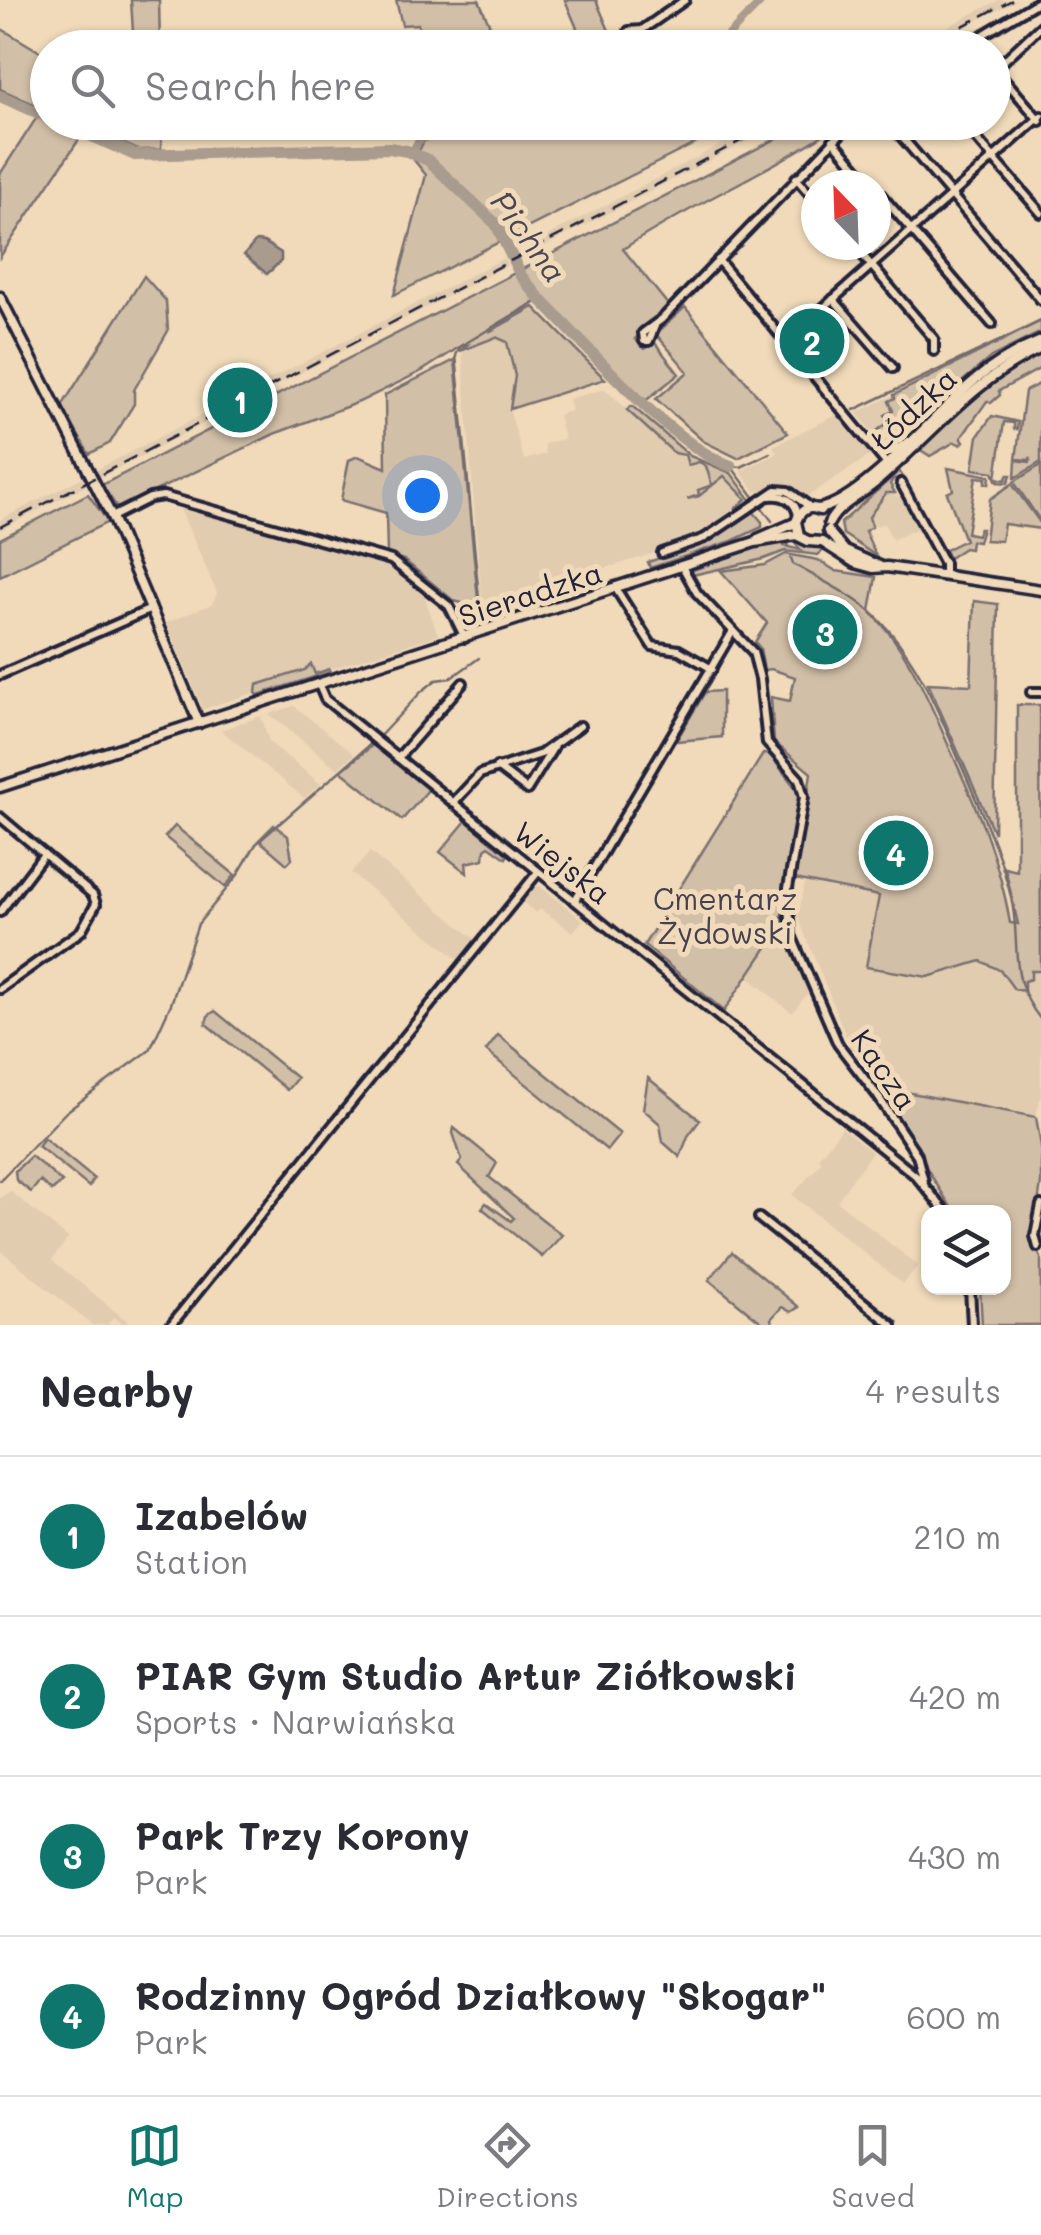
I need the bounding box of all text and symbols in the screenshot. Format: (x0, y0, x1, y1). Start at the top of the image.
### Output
search box (30, 30, 1011, 140)
icon: search (65, 58, 120, 113)
text: Search here (145, 60, 376, 110)
north arrow (801, 170, 891, 260)
water label: Pichna (482, 182, 578, 290)
pin: 2 (780, 304, 844, 378)
street label: Łódzka (861, 358, 965, 458)
pin: 1 (208, 362, 272, 438)
your location (397, 470, 448, 521)
street label: Sieradzka (453, 551, 607, 635)
pin: 3 (792, 594, 858, 670)
street label: Wiejska (506, 811, 620, 913)
pin: 4 (864, 816, 928, 890)
park label: Cmentarz Żydowski (653, 878, 797, 952)
street label: Kacza (843, 1021, 927, 1117)
map controls (921, 1205, 1011, 1295)
button: layers (921, 1205, 1011, 1295)
text: Nearby (40, 1363, 194, 1418)
text: 4 results (865, 1369, 1001, 1411)
text: Izabelów (135, 1490, 309, 1540)
text: 1 (65, 1515, 80, 1557)
text: 210 m (913, 1515, 1001, 1557)
text: Station (135, 1540, 248, 1582)
text: PIAR Gym Studio Artur Ziółkowski (135, 1650, 797, 1700)
text: 2 (64, 1675, 81, 1717)
text: 420 m (909, 1675, 1001, 1717)
text: Sports · Narwiańska (135, 1700, 456, 1742)
text: Park Trzy Korony (135, 1810, 470, 1860)
text: 3 (63, 1835, 82, 1877)
text: 430 m (908, 1835, 1001, 1877)
text: Park (135, 1860, 208, 1902)
text: Rodzinny Ogród Działkowy "Skogar" (135, 1970, 827, 2020)
text: 4 (62, 1995, 83, 2037)
text: 600 m (906, 1995, 1001, 2037)
text: Park (135, 2020, 208, 2062)
tab: Map (126, 2118, 183, 2214)
tab: Directions (436, 2118, 579, 2214)
tab: Saved (831, 2118, 915, 2214)

